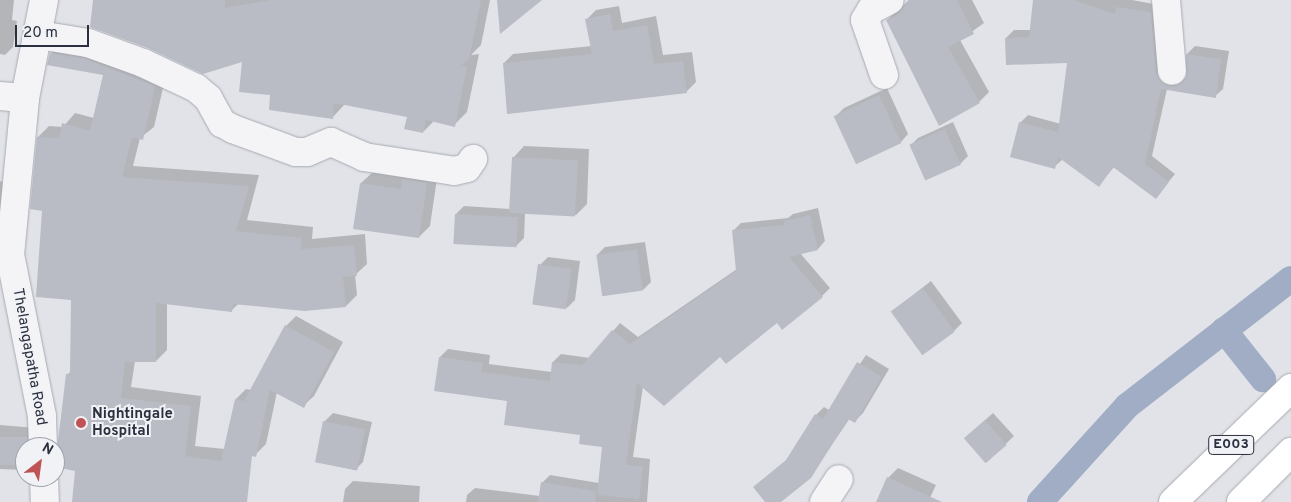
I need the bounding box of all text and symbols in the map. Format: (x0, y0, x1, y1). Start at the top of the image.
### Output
scale bar (18, 15, 91, 47)
text: 20 m (23, 24, 58, 43)
street label: Thelangapatha Road (8, 287, 50, 427)
place label: Nightingale Hospital (92, 405, 173, 440)
marker: Nightingale Hospital (74, 416, 88, 430)
road number: E003 (1207, 434, 1255, 456)
north arrow (15, 437, 65, 487)
text: N (39, 440, 56, 459)

